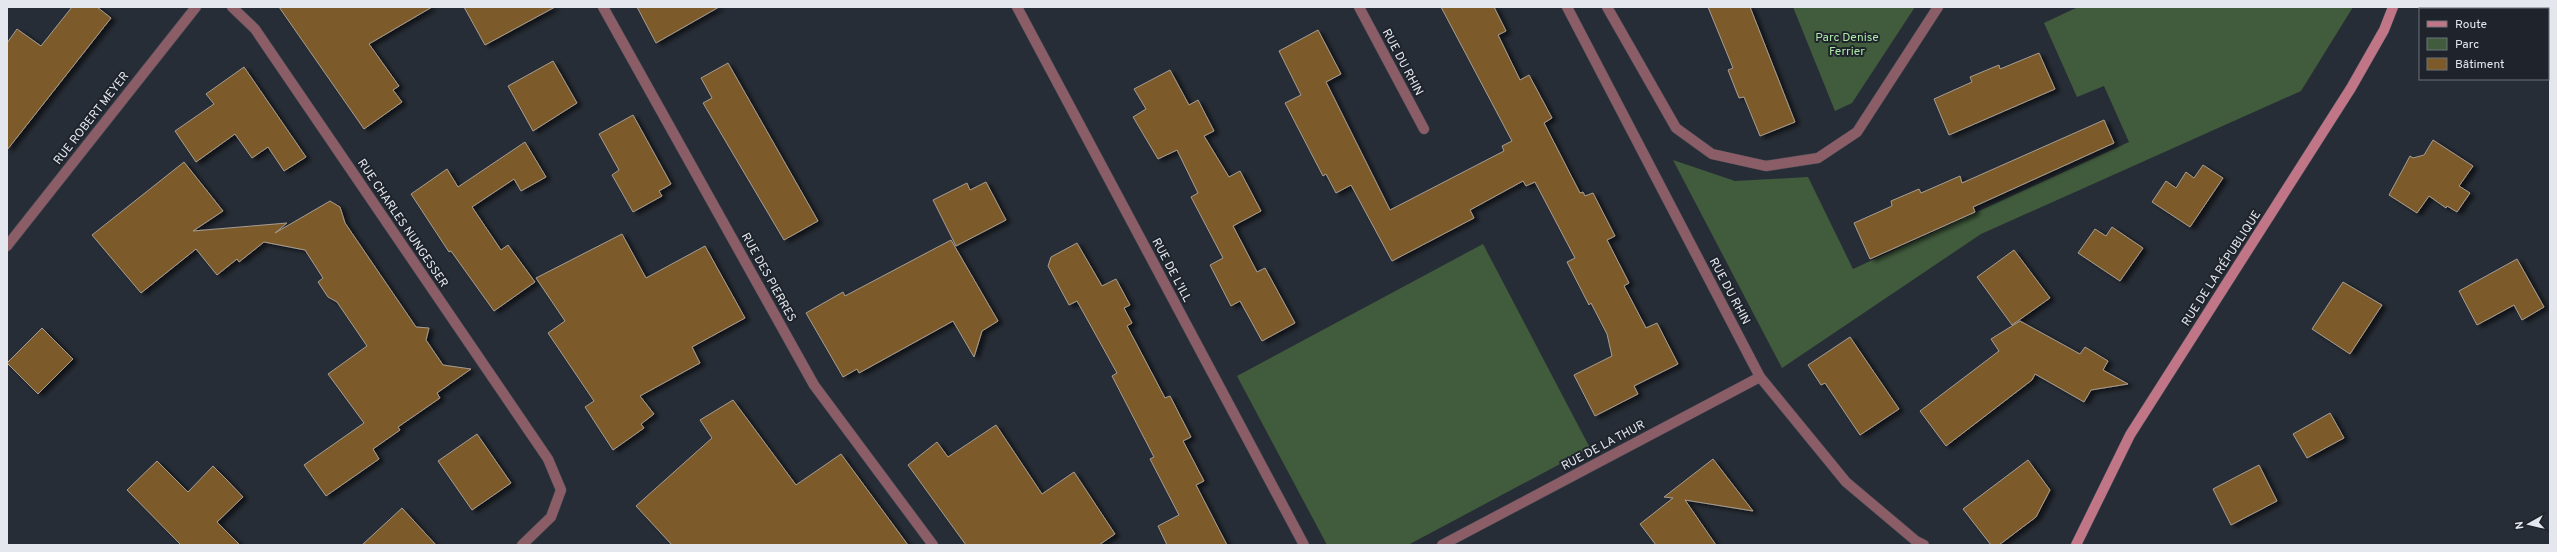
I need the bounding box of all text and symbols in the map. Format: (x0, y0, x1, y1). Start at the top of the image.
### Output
legend (2419, 8, 2549, 80)
text: Route (2455, 17, 2487, 33)
street label: RUE DU RHIN (1378, 26, 1426, 99)
park label: Parc Denise Ferrier (1815, 30, 1879, 60)
text: Parc (2455, 37, 2479, 53)
text: Bâtiment (2455, 57, 2505, 73)
street label: RUE ROBERT MEYER (50, 69, 133, 168)
street label: RUE CHARLES NUNGESSER (353, 156, 451, 291)
street label: RUE DE LA RÉPUBLIQUE (2178, 208, 2265, 329)
street label: RUE DES PIERRES (737, 230, 799, 325)
street label: RUE DE L'ILL (1148, 236, 1195, 306)
street label: RUE DU RHIN (1705, 255, 1753, 328)
street label: RUE DE LA THUR (1559, 417, 1648, 475)
north arrow (2509, 504, 2549, 544)
text: N (2513, 520, 2528, 530)

